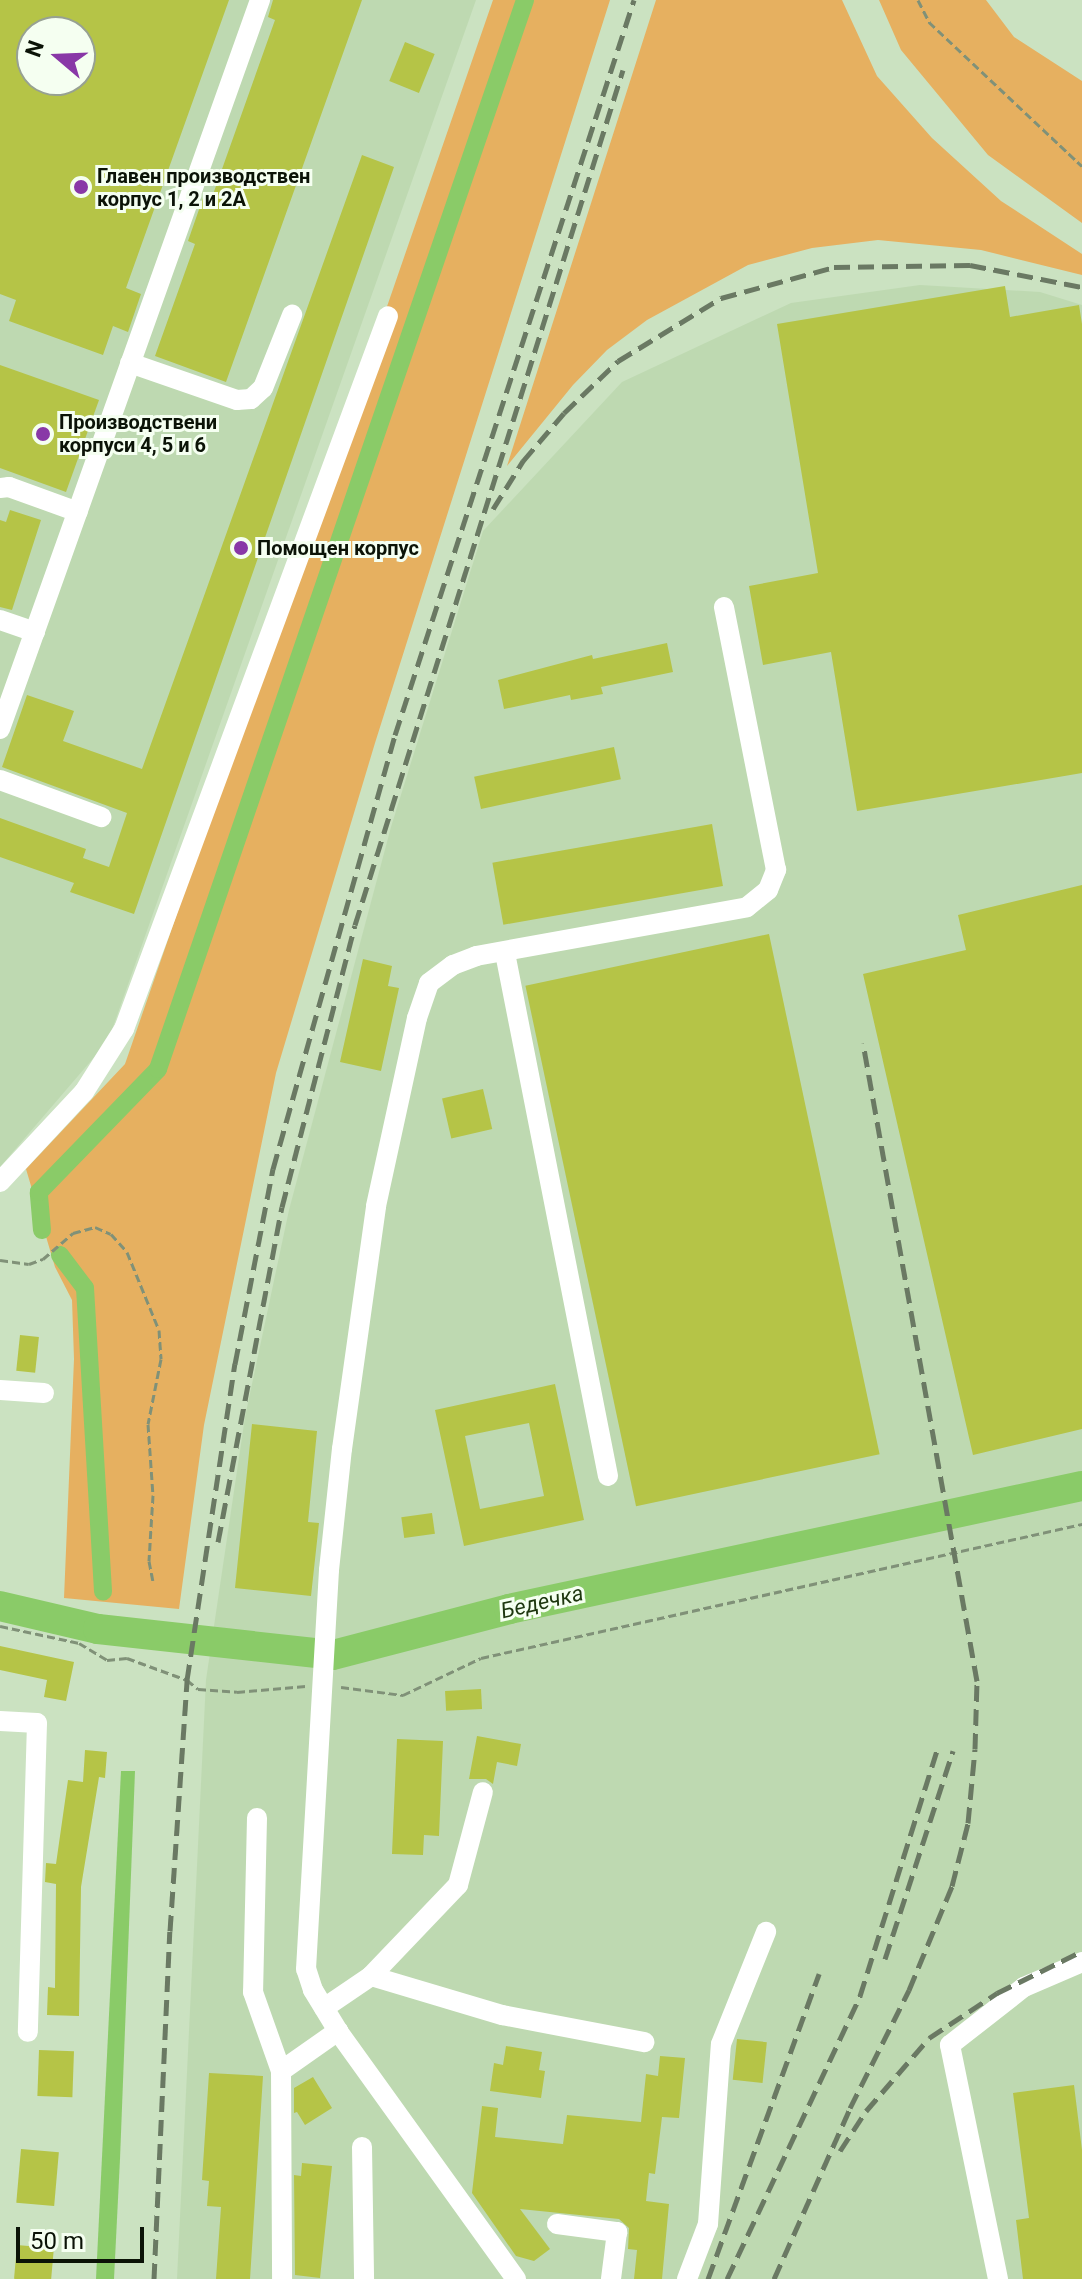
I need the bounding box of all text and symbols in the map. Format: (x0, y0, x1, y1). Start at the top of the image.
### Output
north arrow (16, 16, 96, 96)
text: N (20, 37, 49, 60)
place label: Главен производствен корпус 1, 2 и 2А (97, 164, 310, 211)
marker: Главен производствен корпус 1, 2 и 2А (72, 178, 90, 196)
place label: Производствени корпуси 4, 5 и 6 (59, 410, 217, 457)
marker: Производствени корпуси 4, 5 и 6 (34, 425, 52, 443)
place label: Помощен корпус (257, 536, 419, 560)
marker: Помощен корпус (232, 539, 250, 557)
water label: Бедечка (498, 1580, 586, 1624)
scale bar (20, 2211, 148, 2261)
text: 50 m (30, 2227, 84, 2255)

